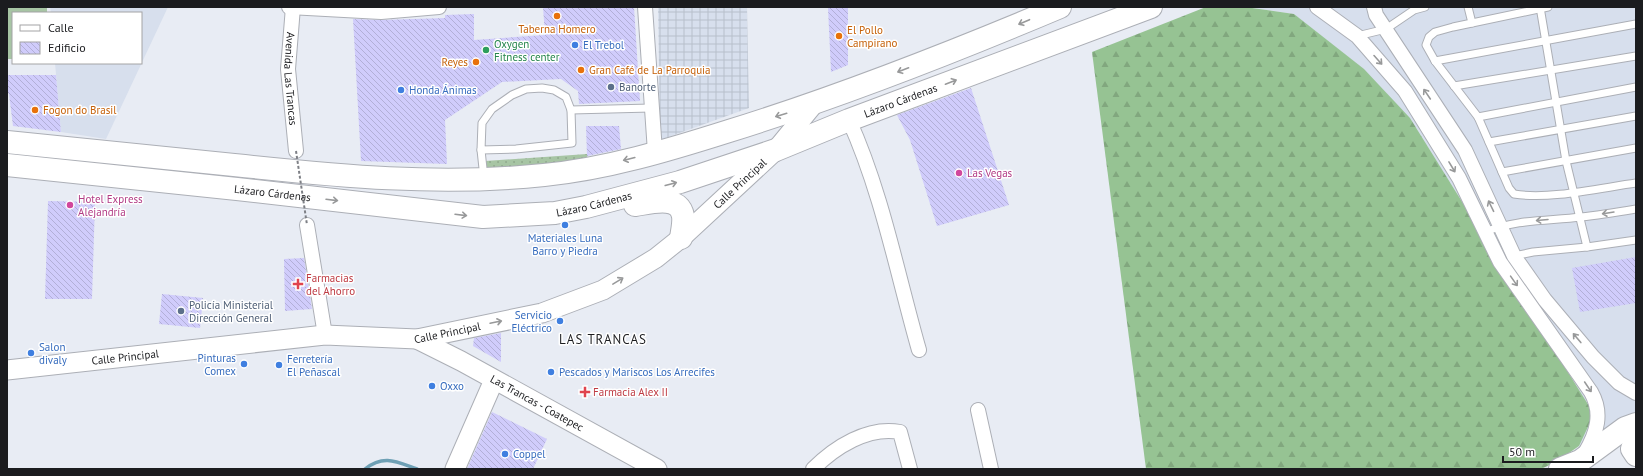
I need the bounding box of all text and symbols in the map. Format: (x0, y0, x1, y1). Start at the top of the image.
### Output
marker: Taberna Homero (552, 11, 562, 21)
legend (12, 12, 142, 64)
one-way arrow (1018, 19, 1030, 27)
text: Calle (48, 20, 74, 35)
place label: Taberna Homero (518, 22, 596, 36)
place label: El Pollo Campirano (847, 23, 898, 50)
marker: El Pollo Campirano (834, 31, 844, 41)
street label: Avenida Las Trancas (281, 32, 300, 126)
place label: Oxygen Fitness center (494, 37, 560, 64)
place label: El Trebol (583, 38, 625, 52)
text: Edificio (48, 40, 86, 55)
marker: El Trebol (570, 40, 580, 50)
marker: Oxygen Fitness center (481, 45, 491, 55)
place label: Reyes (441, 55, 468, 69)
one-way arrow (1373, 55, 1382, 65)
marker: Reyes (471, 57, 481, 67)
place label: Gran Café de La Parroquia (589, 63, 710, 77)
marker: Gran Café de La Parroquia (576, 65, 586, 75)
one-way arrow (897, 67, 909, 75)
one-way arrow (944, 78, 957, 85)
place label: Banorte (619, 80, 656, 94)
street label: Lázaro Cárdenas (862, 80, 940, 121)
marker: Banorte (606, 82, 616, 92)
place label: Honda Ánimas (409, 83, 477, 97)
marker: Honda Ánimas (396, 85, 406, 95)
one-way arrow (1423, 89, 1431, 100)
place label: Fogon do Brasil (43, 103, 117, 117)
marker: Fogon do Brasil (30, 105, 40, 115)
one-way arrow (775, 112, 788, 119)
one-way arrow (623, 155, 636, 163)
street label: Calle Principal (710, 155, 770, 212)
one-way arrow (1448, 161, 1456, 173)
place label: Las Vegas (967, 166, 1013, 180)
marker: Las Vegas (954, 168, 964, 178)
one-way arrow (664, 180, 677, 187)
street label: Lázaro Cárdenas (233, 182, 312, 204)
street label: Lázaro Cárdenas (555, 188, 634, 220)
place label: Hotel Express Alejandría (78, 192, 143, 219)
one-way arrow (325, 196, 338, 204)
marker: Hotel Express Alejandría (65, 200, 75, 210)
one-way arrow (1487, 201, 1494, 213)
one-way arrow (1602, 209, 1615, 217)
one-way arrow (454, 211, 467, 219)
one-way arrow (1536, 216, 1549, 223)
marker: Materiales Luna Barro y Piedra (560, 220, 570, 230)
place label: Materiales Luna Barro y Piedra (528, 231, 602, 258)
place label: Farmacias del Ahorro (306, 271, 355, 298)
one-way arrow (1510, 275, 1518, 286)
one-way arrow (612, 277, 623, 285)
marker: Farmacias del Ahorro (293, 279, 303, 289)
place label: Policía Ministerial Dirección General (189, 298, 274, 325)
marker: Policía Ministerial Dirección General (176, 306, 186, 316)
place label: Servicio Eléctrico (511, 308, 552, 335)
marker: Servicio Eléctrico (555, 316, 565, 326)
one-way arrow (489, 318, 502, 326)
street label: Calle Principal (413, 319, 483, 346)
district label: LAS TRANCAS (559, 331, 647, 348)
one-way arrow (1573, 332, 1582, 343)
place label: Salon divaly (39, 340, 68, 367)
street label: Calle Principal (91, 346, 160, 368)
marker: Salon divaly (26, 348, 36, 358)
place label: Pinturas Comex (197, 351, 236, 378)
place label: Ferretería El Peñascal (287, 352, 341, 379)
marker: Pinturas Comex (239, 359, 249, 369)
marker: Ferretería El Peñascal (274, 360, 284, 370)
place label: Pescados y Mariscos Los Arrecifes (559, 365, 715, 379)
marker: Pescados y Mariscos Los Arrecifes (546, 367, 556, 377)
street label: Las Trancas - Coatepec (488, 372, 586, 434)
place label: Oxxo (440, 379, 464, 393)
marker: Oxxo (427, 381, 437, 391)
one-way arrow (1584, 382, 1592, 393)
place label: Farmacia Alex II (593, 385, 668, 399)
marker: Farmacia Alex II (580, 387, 590, 397)
scale bar (1503, 438, 1593, 464)
text: 50 m (1509, 444, 1535, 459)
place label: Coppel (513, 447, 546, 461)
marker: Coppel (500, 449, 510, 459)

